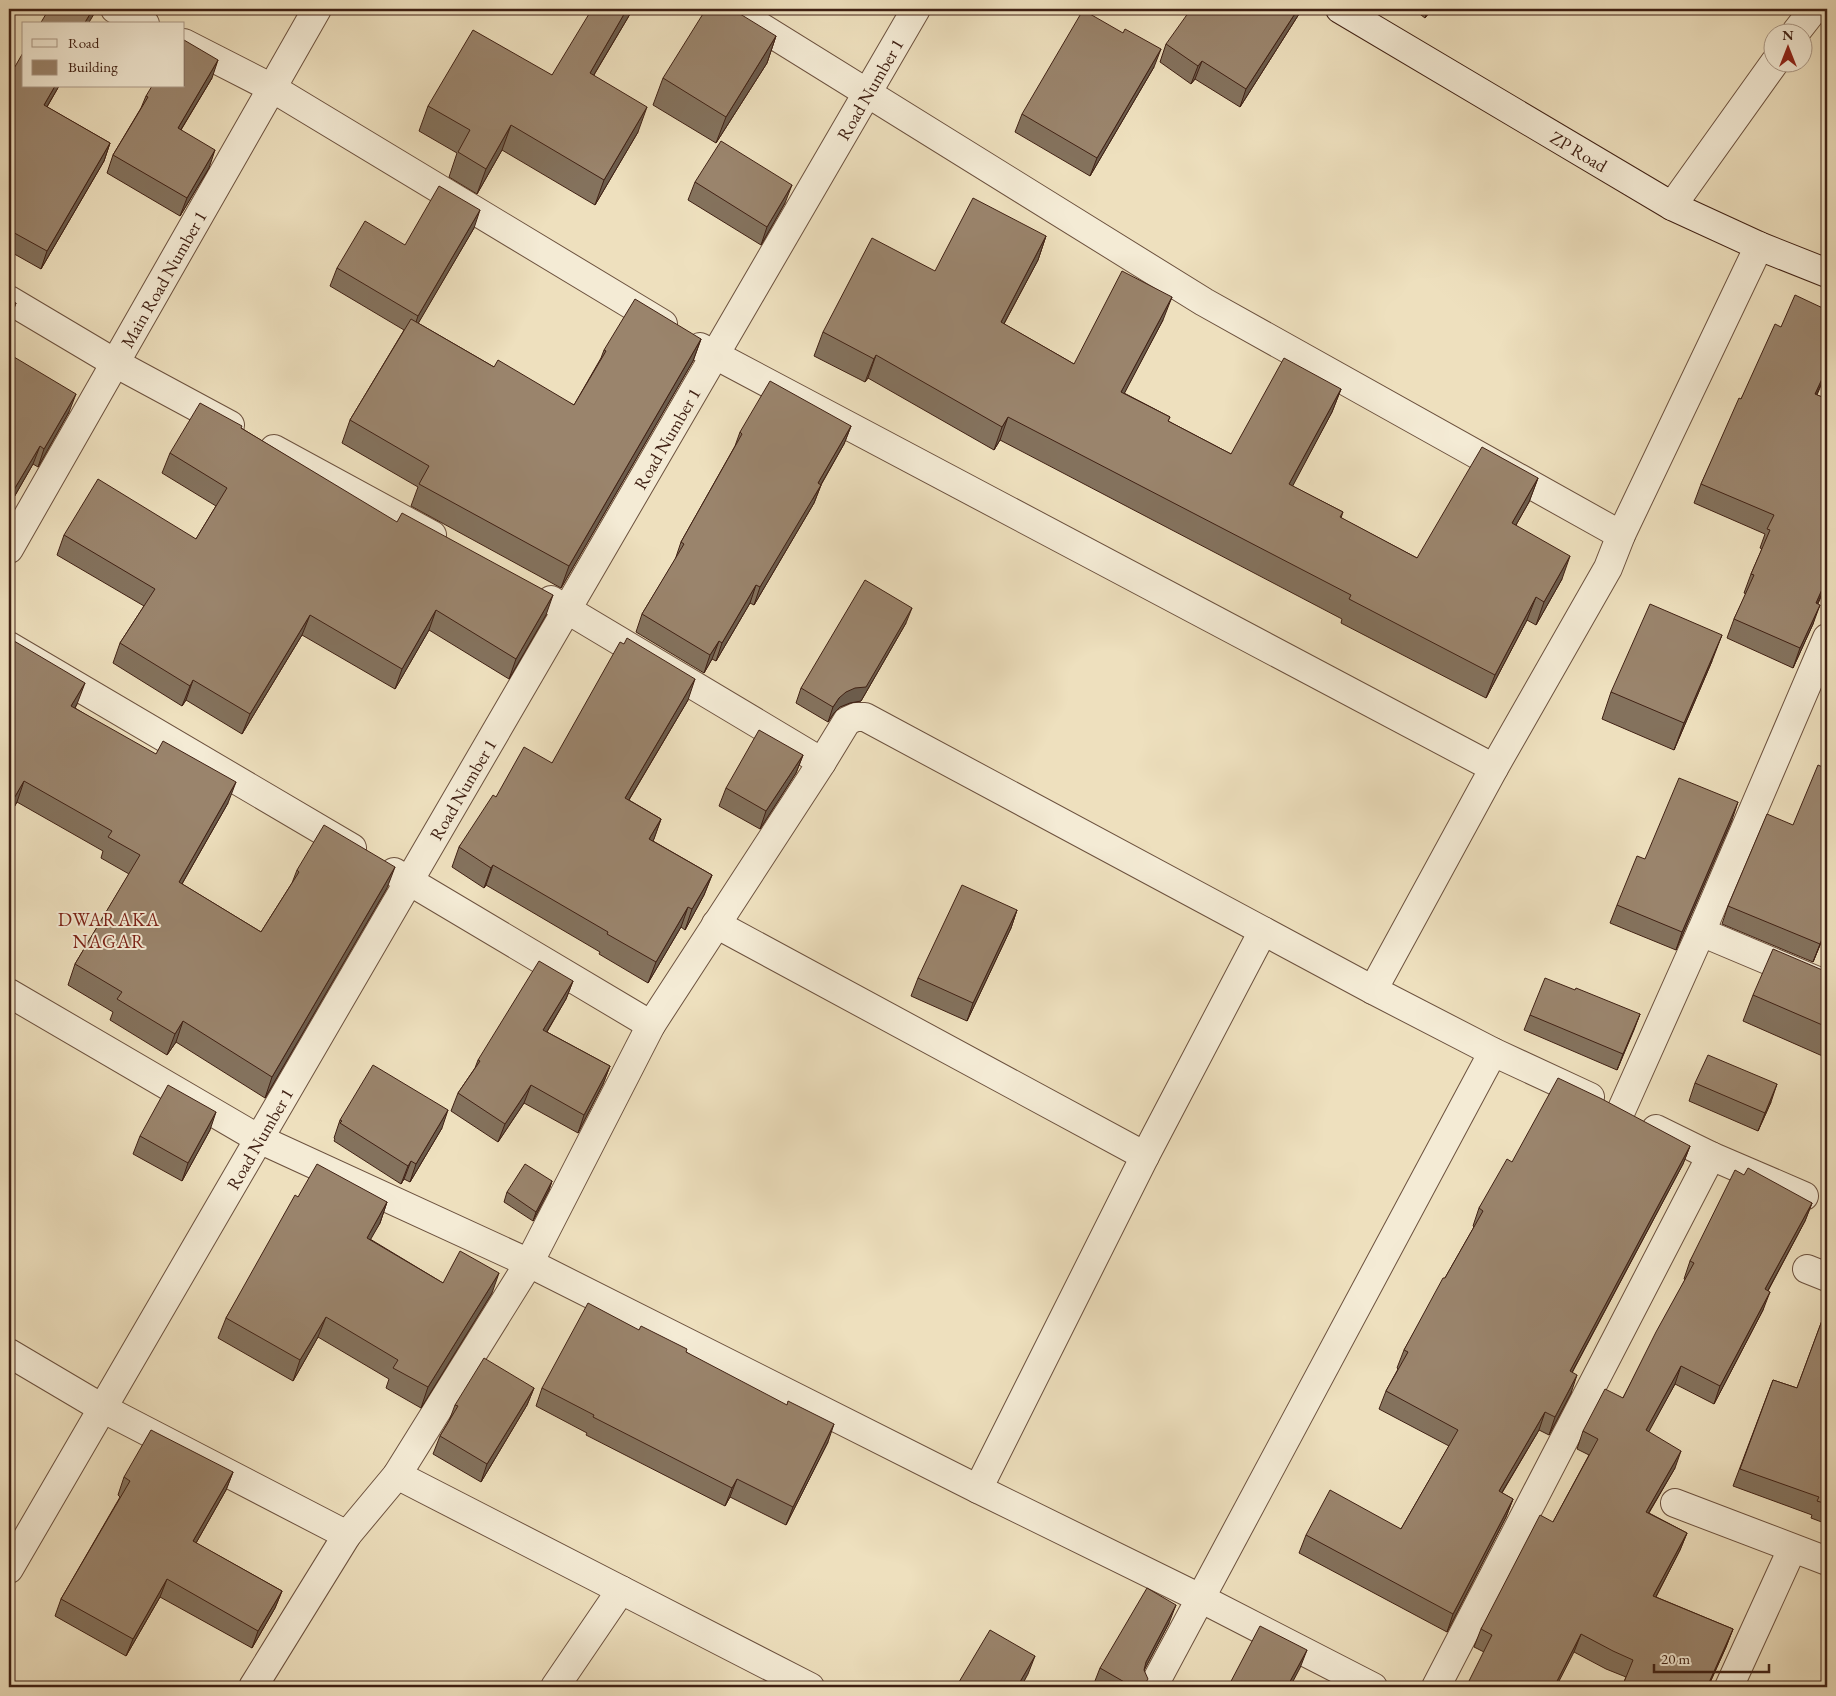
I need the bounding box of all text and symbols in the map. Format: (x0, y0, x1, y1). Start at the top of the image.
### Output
legend (22, 22, 185, 88)
north arrow (1764, 22, 1814, 72)
text: N (1782, 26, 1794, 44)
text: Road (68, 33, 100, 52)
street label: Road Number 1 (831, 34, 908, 144)
text: Building (68, 57, 118, 76)
street label: ZP Road (1547, 125, 1612, 177)
street label: Main Road Number 1 (115, 206, 211, 352)
street label: Road Number 1 (628, 383, 705, 493)
street label: Road Number 1 (424, 734, 501, 844)
district label: DWARAKA NAGAR (58, 907, 160, 954)
street label: Road Number 1 (221, 1084, 298, 1193)
scale bar (1654, 1641, 1768, 1673)
text: 20 m (1661, 1649, 1690, 1668)

